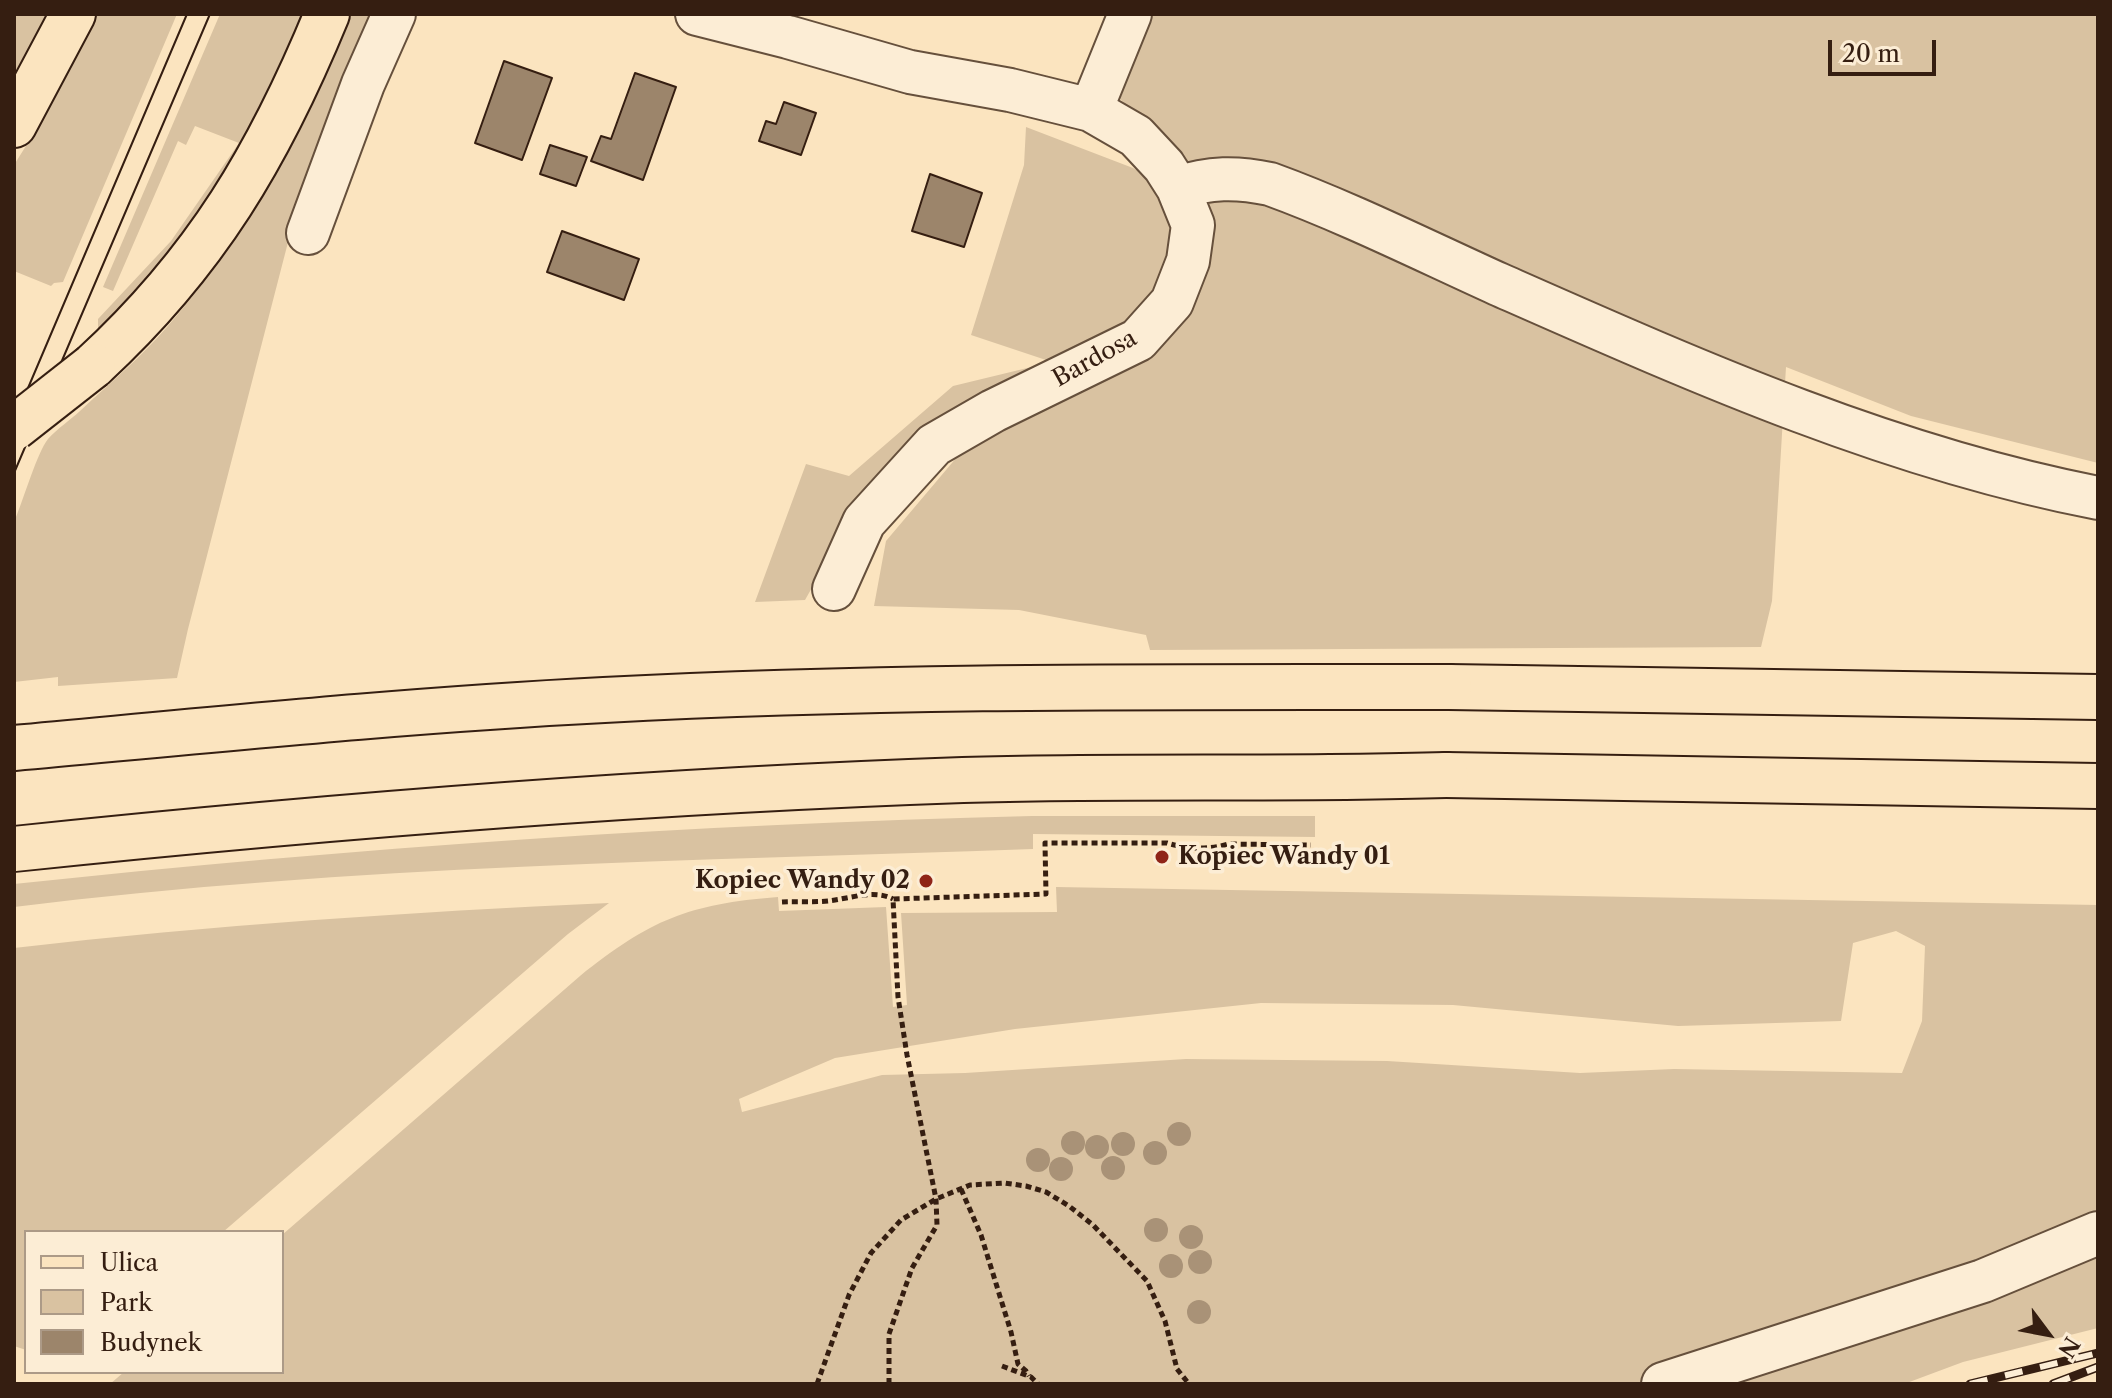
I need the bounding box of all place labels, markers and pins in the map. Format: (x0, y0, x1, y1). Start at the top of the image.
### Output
place label: Kopiec Wandy 01 (1178, 843, 1390, 871)
marker: Kopiec Wandy 01 (1153, 848, 1171, 866)
place label: Kopiec Wandy 02 (695, 867, 910, 895)
marker: Kopiec Wandy 02 (917, 872, 935, 890)

